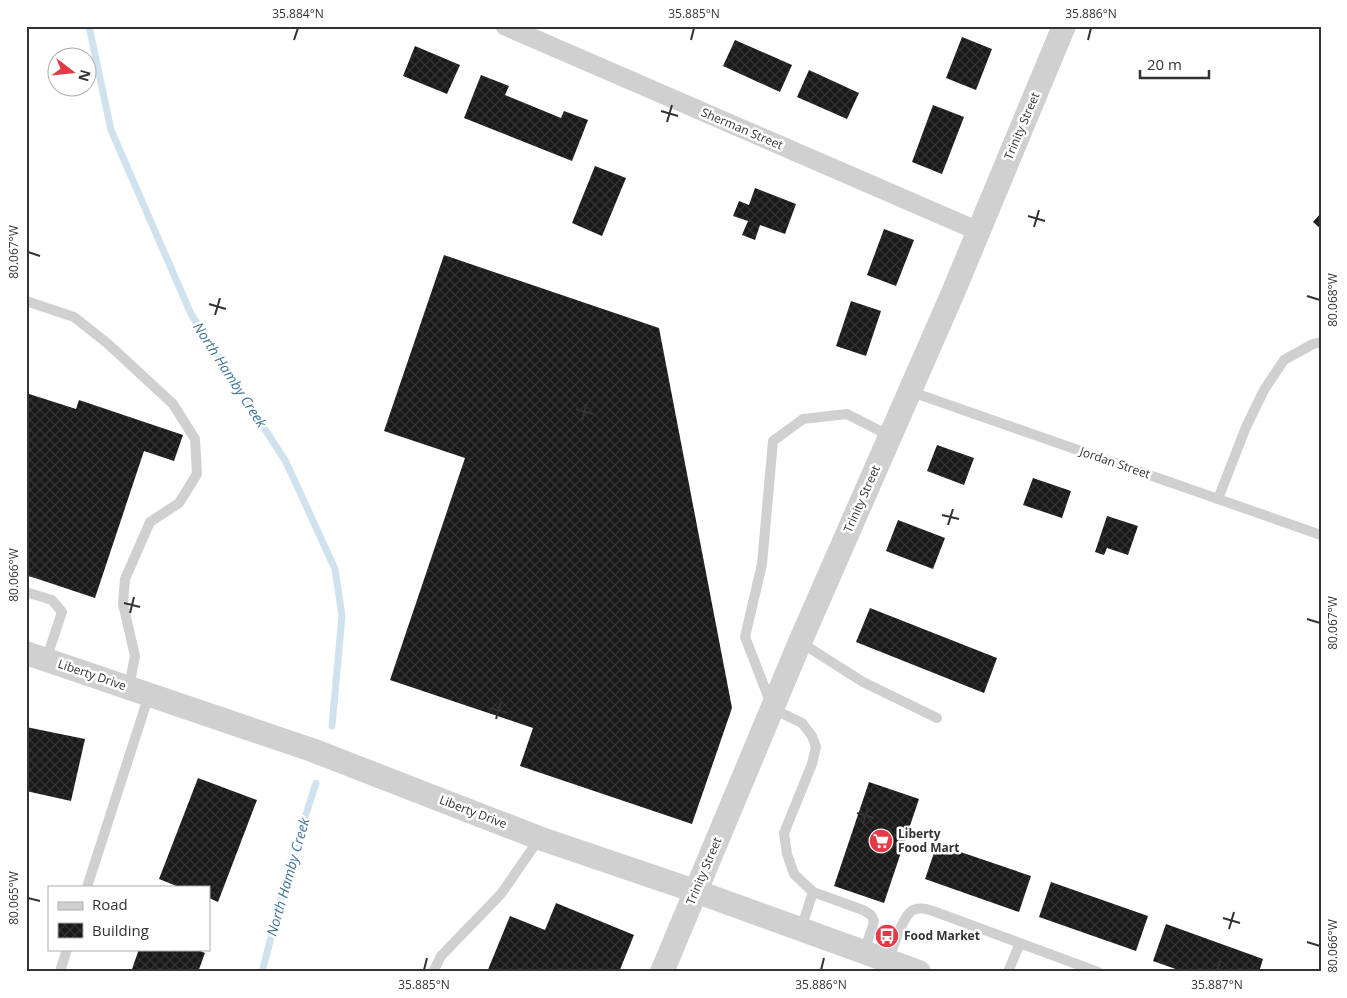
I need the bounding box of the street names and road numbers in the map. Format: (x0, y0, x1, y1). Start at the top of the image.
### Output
street label: Trinity Street (1000, 89, 1043, 162)
street label: Sherman Street (699, 104, 786, 153)
street label: Jordan Street (1077, 442, 1153, 483)
street label: Trinity Street (839, 463, 884, 535)
street label: Liberty Drive (56, 655, 129, 694)
street label: Liberty Drive (437, 791, 510, 832)
street label: Trinity Street (682, 834, 725, 907)

